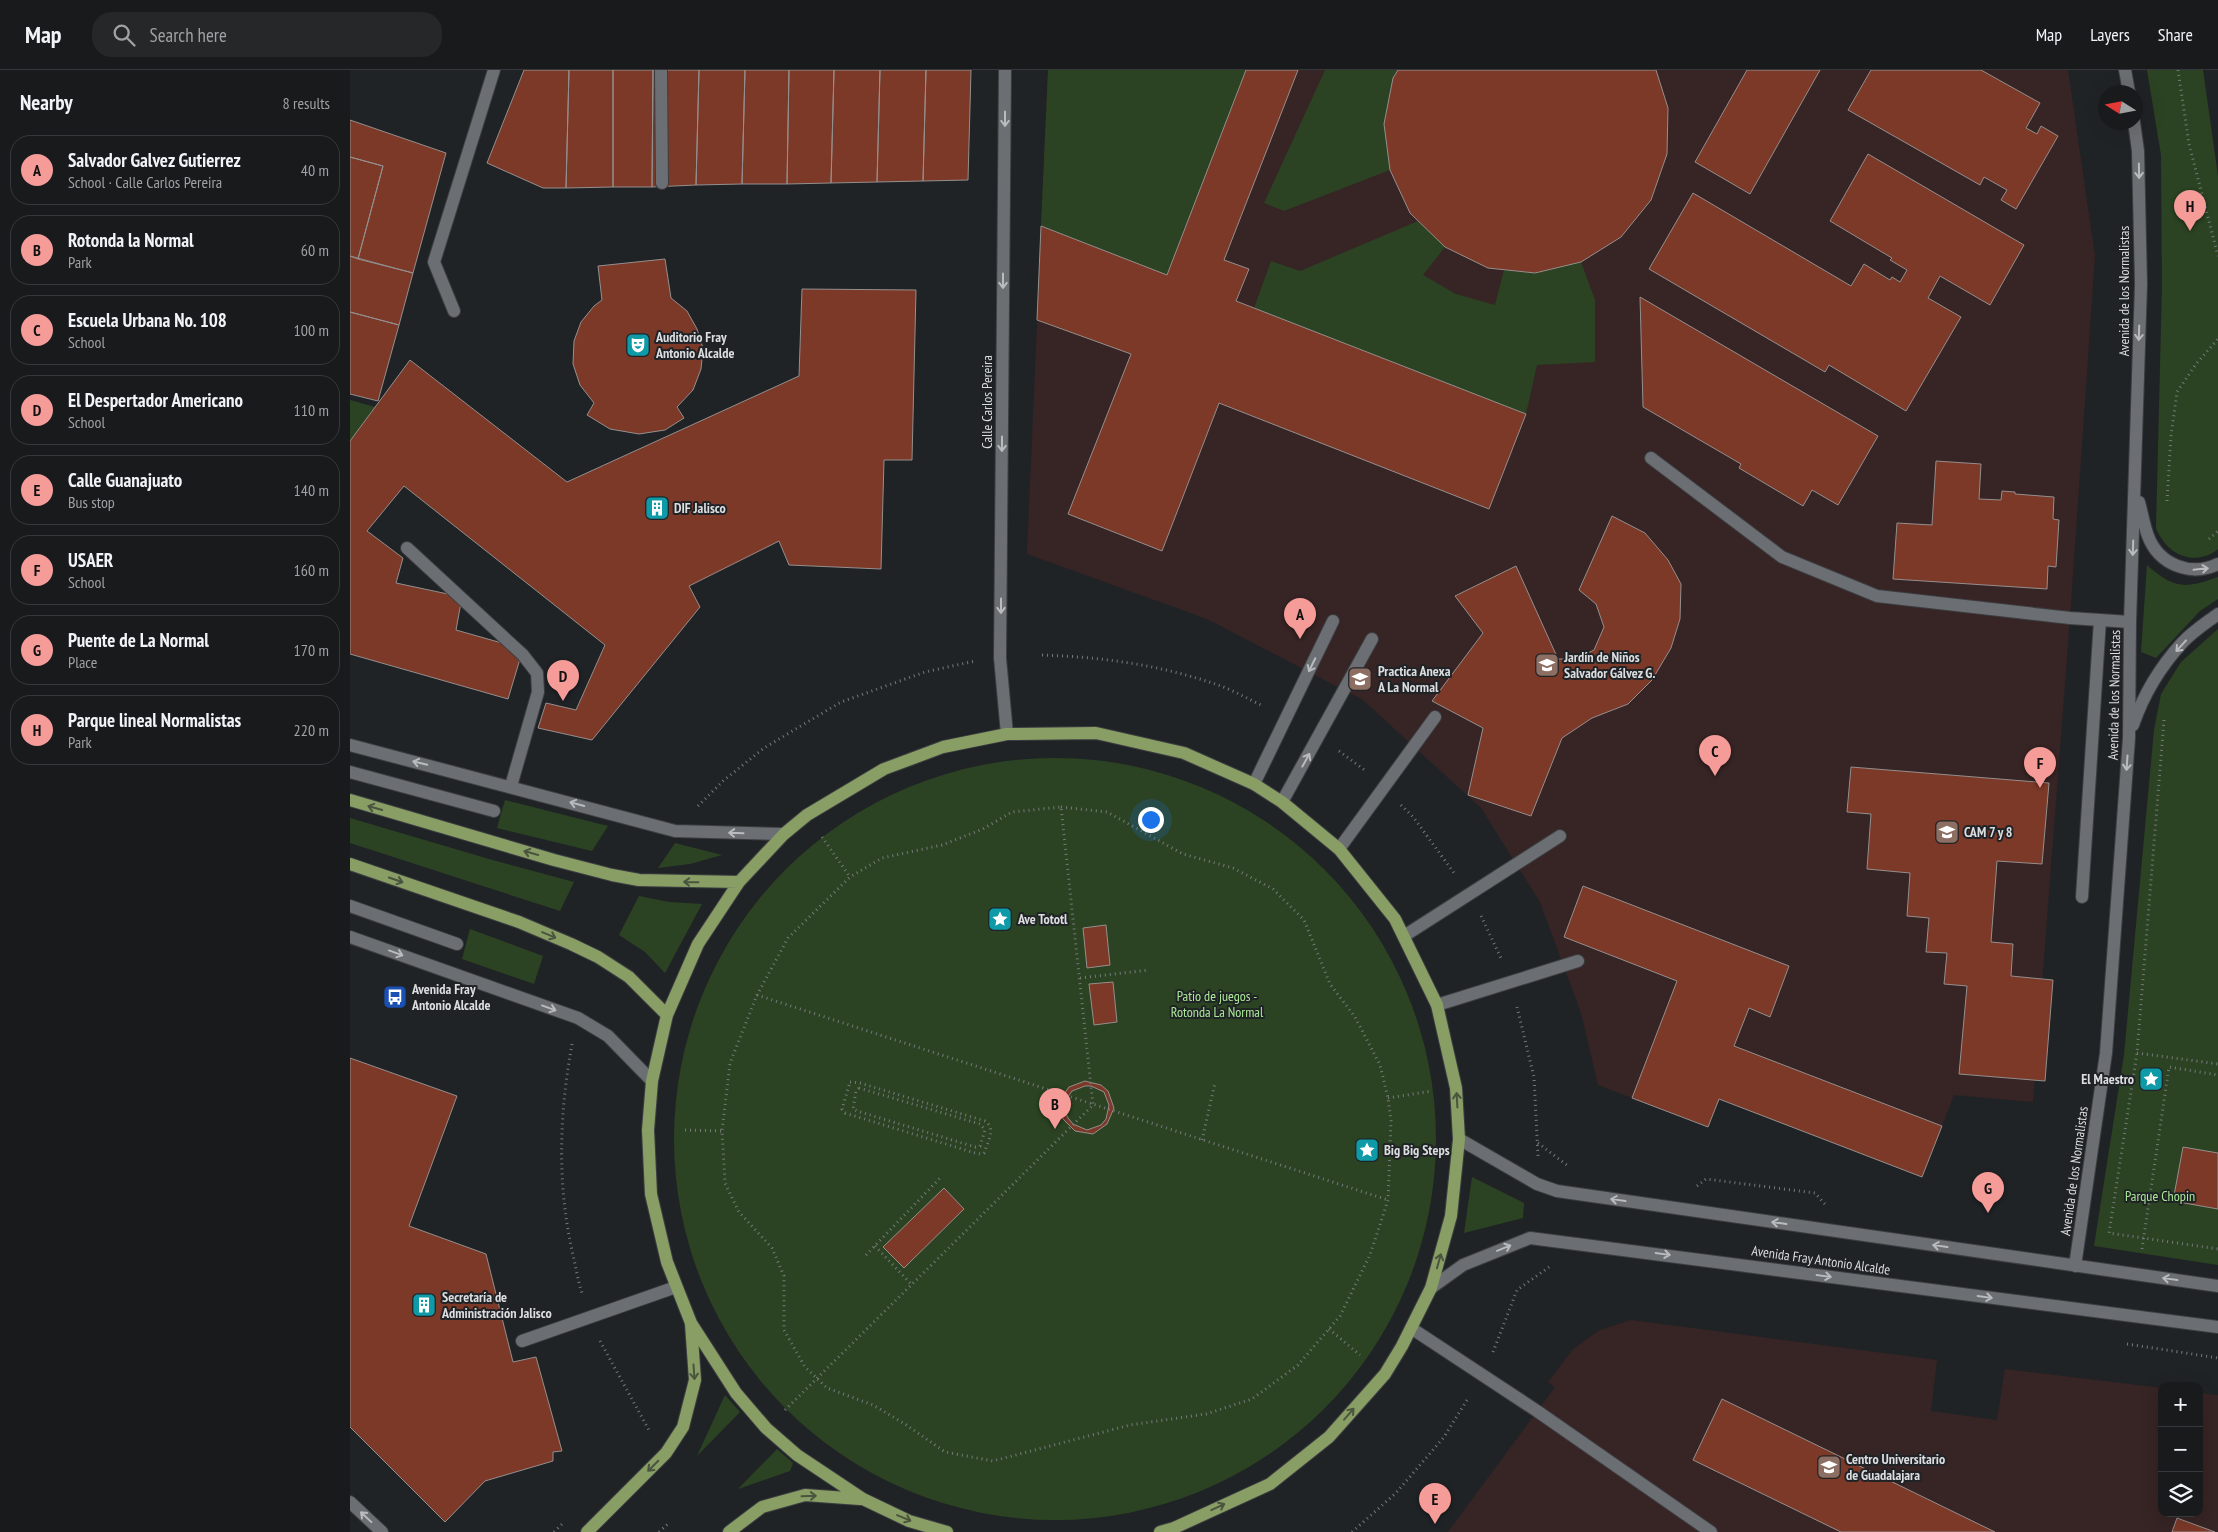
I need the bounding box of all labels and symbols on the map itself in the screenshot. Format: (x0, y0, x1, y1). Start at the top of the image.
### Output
north arrow (2098, 85, 2143, 130)
one-way arrow (1000, 110, 1010, 126)
one-way arrow (2134, 163, 2143, 179)
pin: H (2174, 190, 2206, 231)
street label: Avenida de los Normalistas (2115, 226, 2133, 356)
one-way arrow (998, 272, 1008, 289)
one-way arrow (2135, 325, 2144, 341)
place label: Auditorio Fray Antonio Alcalde (655, 328, 734, 362)
theatre icon: Auditorio Fray Antonio Alcalde (625, 332, 651, 358)
street label: Calle Carlos Pereira (978, 355, 996, 449)
one-way arrow (997, 435, 1007, 451)
building icon: DIF Jalisco (644, 495, 670, 521)
place label: DIF Jalisco (674, 499, 726, 517)
one-way arrow (2128, 540, 2138, 556)
one-way arrow (2193, 564, 2209, 574)
one-way arrow (996, 598, 1006, 614)
pin: A (1284, 598, 1316, 639)
street label: Avenida de los Normalistas (2104, 629, 2124, 760)
one-way arrow (2175, 639, 2187, 652)
place label: Jardín de Niños Salvador Gálvez G. (1563, 648, 1655, 682)
school or university icon: Jardín de Niños Salvador Gálvez G. (1534, 652, 1560, 678)
one-way arrow (1306, 657, 1316, 672)
pin: D (547, 660, 579, 701)
place label: Practica Anexa A La Normal (1377, 662, 1451, 696)
school or university icon: Practica Anexa A La Normal (1347, 666, 1373, 692)
pin: C (1699, 735, 1731, 776)
pin: F (2024, 747, 2056, 788)
one-way arrow (1302, 753, 1312, 767)
one-way arrow (2123, 755, 2132, 771)
one-way arrow (412, 758, 428, 767)
one-way arrow (569, 799, 585, 809)
one-way arrow (368, 802, 384, 812)
your location (1138, 807, 1164, 833)
school or university icon: CAM 7 y 8 (1934, 819, 1960, 845)
place label: CAM 7 y 8 (1964, 823, 2012, 841)
one-way arrow (728, 828, 744, 838)
one-way arrow (524, 848, 540, 858)
one-way arrow (388, 876, 403, 885)
one-way arrow (683, 877, 699, 887)
place icon: Ave Tototl (987, 906, 1013, 932)
place label: Ave Tototl (1017, 910, 1068, 928)
one-way arrow (541, 930, 556, 940)
one-way arrow (388, 949, 403, 958)
place label: Avenida Fray Antonio Alcalde (411, 980, 490, 1014)
bus stop icon: Avenida Fray Antonio Alcalde (382, 984, 408, 1010)
park label: Patio de juegos - Rotonda La Normal (1171, 987, 1264, 1021)
one-way arrow (541, 1004, 556, 1013)
place icon: El Maestro (2138, 1066, 2164, 1092)
place label: El Maestro (2081, 1070, 2134, 1088)
pin: B (1039, 1088, 1071, 1129)
one-way arrow (1452, 1093, 1461, 1109)
street label: Avenida de los Normalistas (2056, 1105, 2092, 1237)
place icon: Big Big Steps (1354, 1137, 1380, 1163)
place label: Big Big Steps (1384, 1141, 1450, 1159)
pin: G (1972, 1172, 2004, 1213)
park label: Parque Chopin (2125, 1187, 2195, 1205)
one-way arrow (1610, 1194, 1626, 1204)
one-way arrow (1771, 1218, 1787, 1228)
street label: Avenida Fray Antonio Alcalde (1751, 1241, 1892, 1279)
one-way arrow (1932, 1241, 1948, 1251)
one-way arrow (1496, 1243, 1511, 1253)
one-way arrow (1655, 1249, 1671, 1259)
one-way arrow (1434, 1253, 1444, 1269)
one-way arrow (1816, 1271, 1832, 1281)
one-way arrow (2162, 1274, 2178, 1284)
place label: Secretaría de Administración Jalisco (441, 1288, 552, 1322)
building icon: Secretaría de Administración Jalisco (411, 1292, 437, 1318)
one-way arrow (1977, 1293, 1993, 1303)
one-way arrow (690, 1363, 699, 1379)
one-way arrow (1344, 1408, 1355, 1421)
place label: Centro Universitario de Guadalajara (1846, 1450, 1945, 1484)
school or university icon: Centro Universitario de Guadalajara (1816, 1454, 1842, 1480)
one-way arrow (648, 1459, 660, 1471)
pin: E (1419, 1483, 1451, 1524)
one-way arrow (801, 1492, 817, 1501)
one-way arrow (1210, 1502, 1225, 1512)
one-way arrow (360, 1511, 372, 1523)
one-way arrow (896, 1514, 911, 1523)

